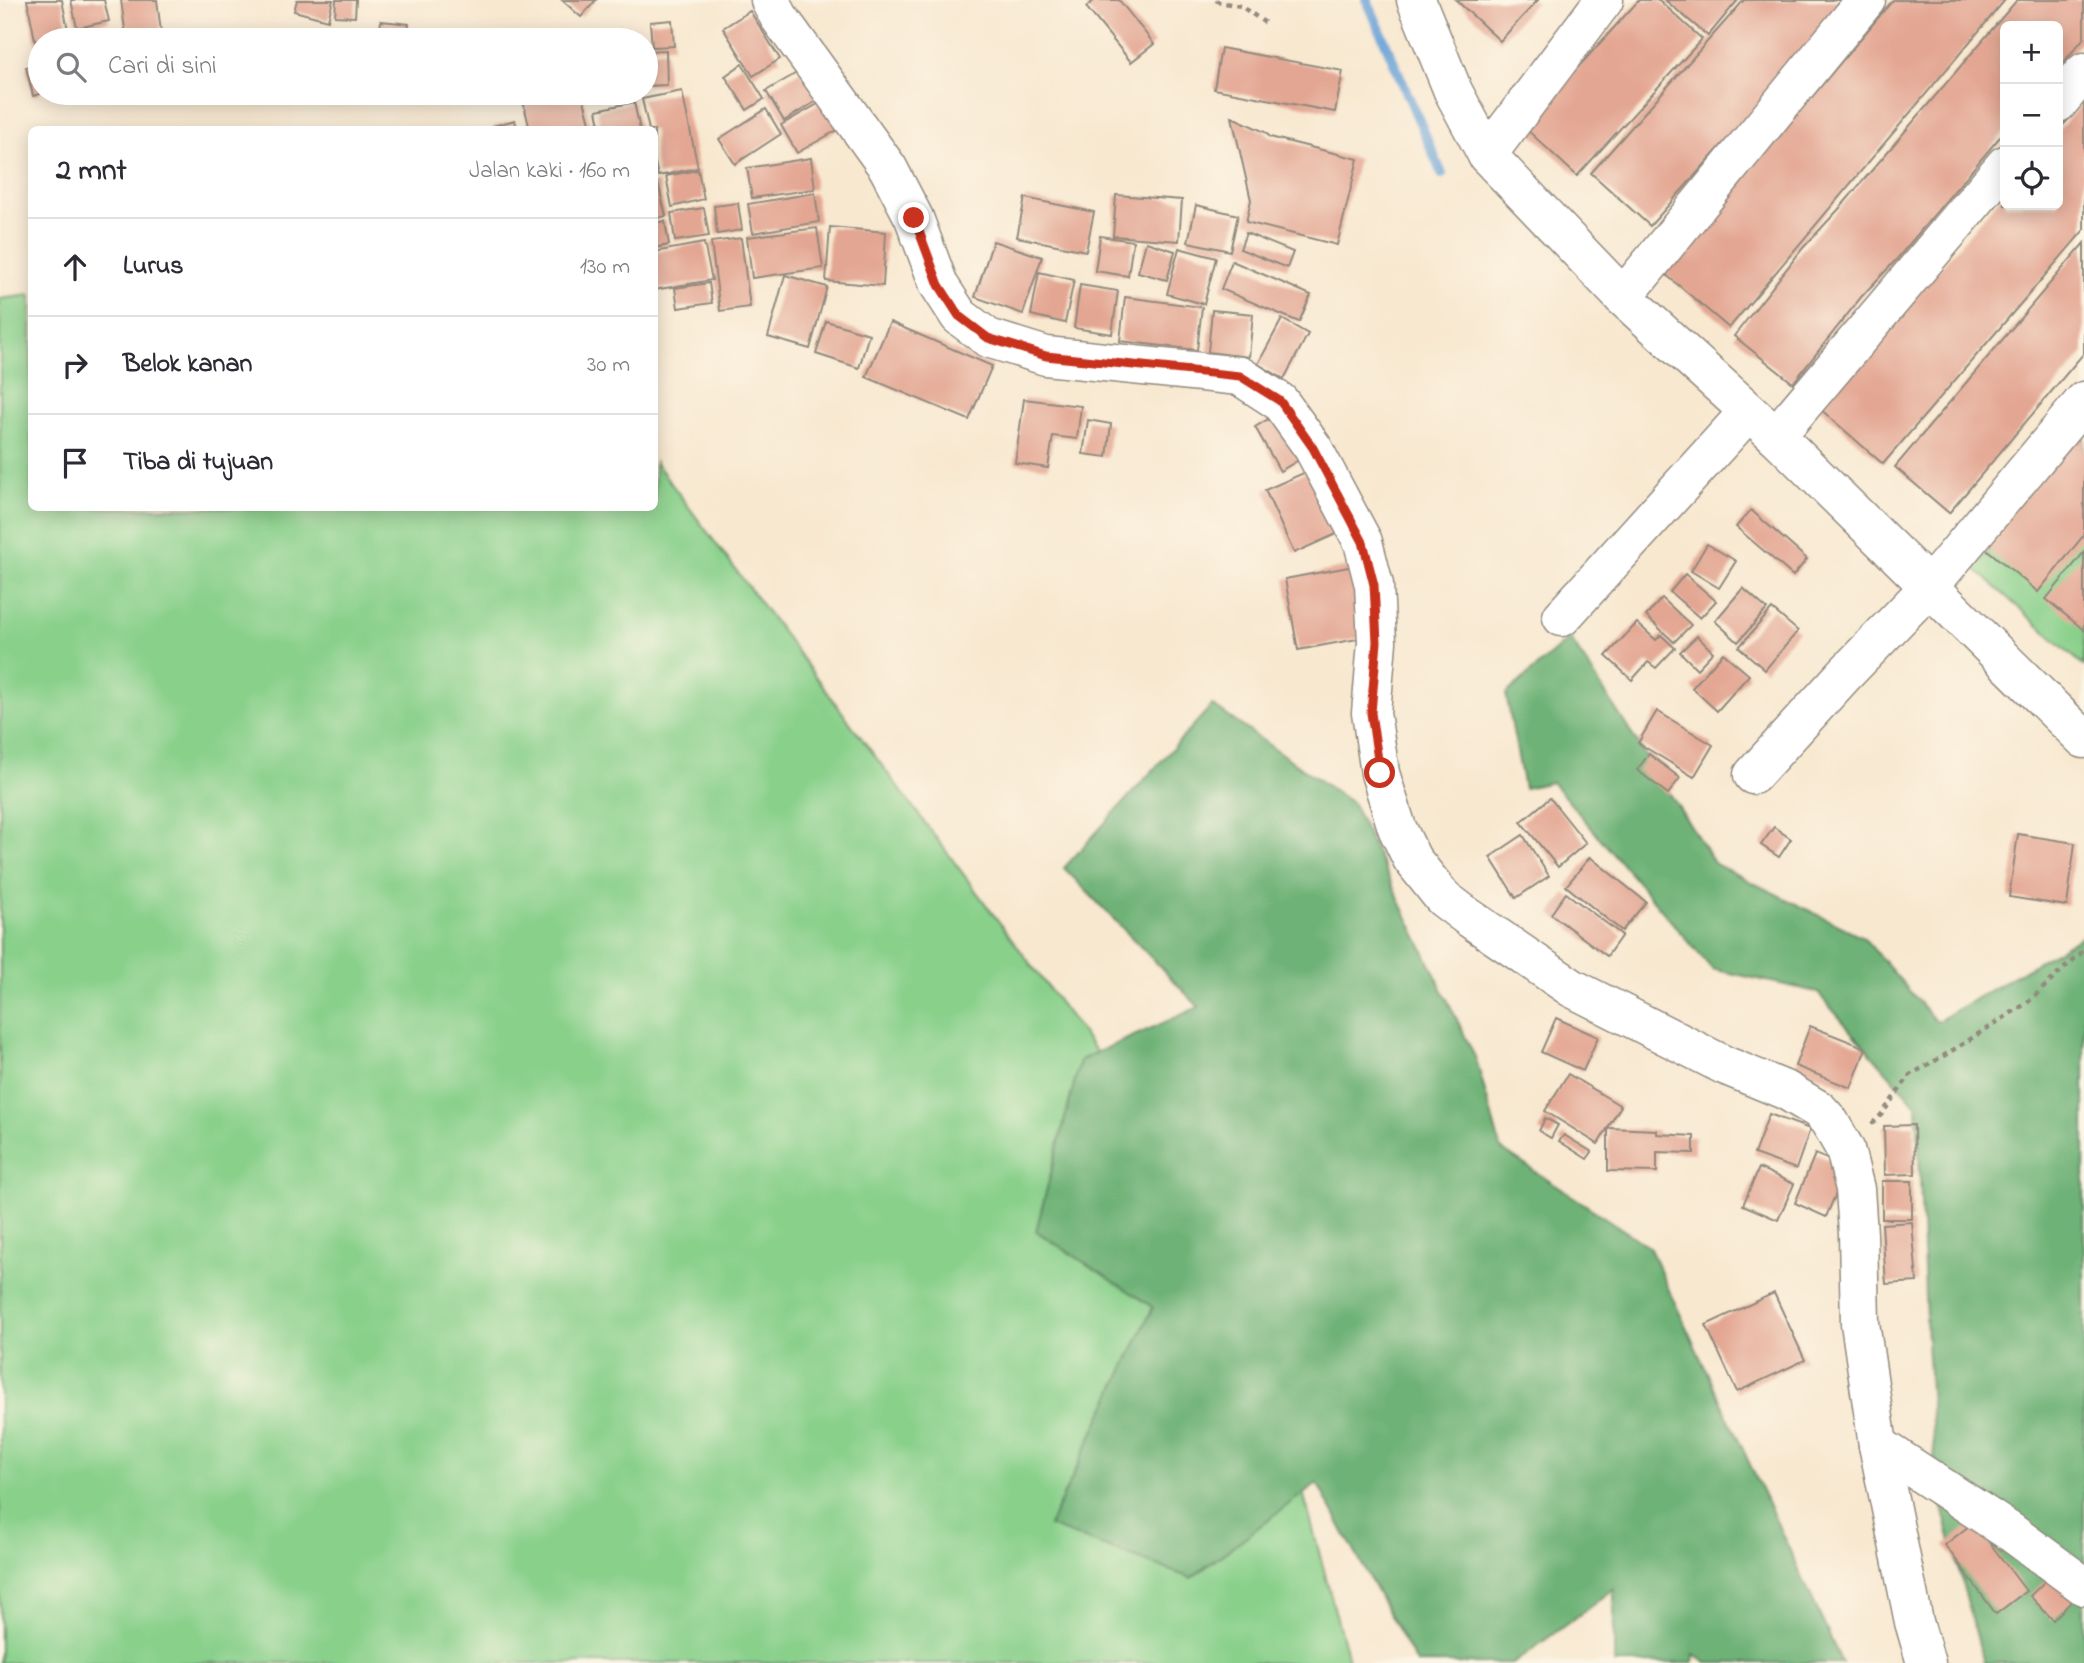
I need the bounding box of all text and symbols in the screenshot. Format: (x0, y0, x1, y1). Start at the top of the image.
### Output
map controls (2000, 21, 2063, 210)
button: + (2000, 21, 2063, 84)
search box (28, 28, 658, 105)
icon: search (52, 48, 90, 86)
text: Cari di sini (108, 48, 217, 86)
button: − (2000, 84, 2063, 147)
button: locate (2000, 147, 2063, 210)
text: 2 mnt (56, 150, 127, 194)
text: Jalan kaki · 160 m (469, 155, 630, 188)
route end (898, 202, 929, 233)
icon: ahead (56, 248, 94, 286)
text: Lurus (123, 248, 184, 286)
text: 130 m (580, 251, 630, 284)
icon: right (56, 346, 94, 384)
text: Belok kanan (123, 346, 252, 384)
text: 30 m (587, 349, 630, 382)
icon: arrive (56, 444, 94, 482)
text: Tiba di tujuan (123, 444, 273, 482)
route start (1364, 757, 1395, 788)

